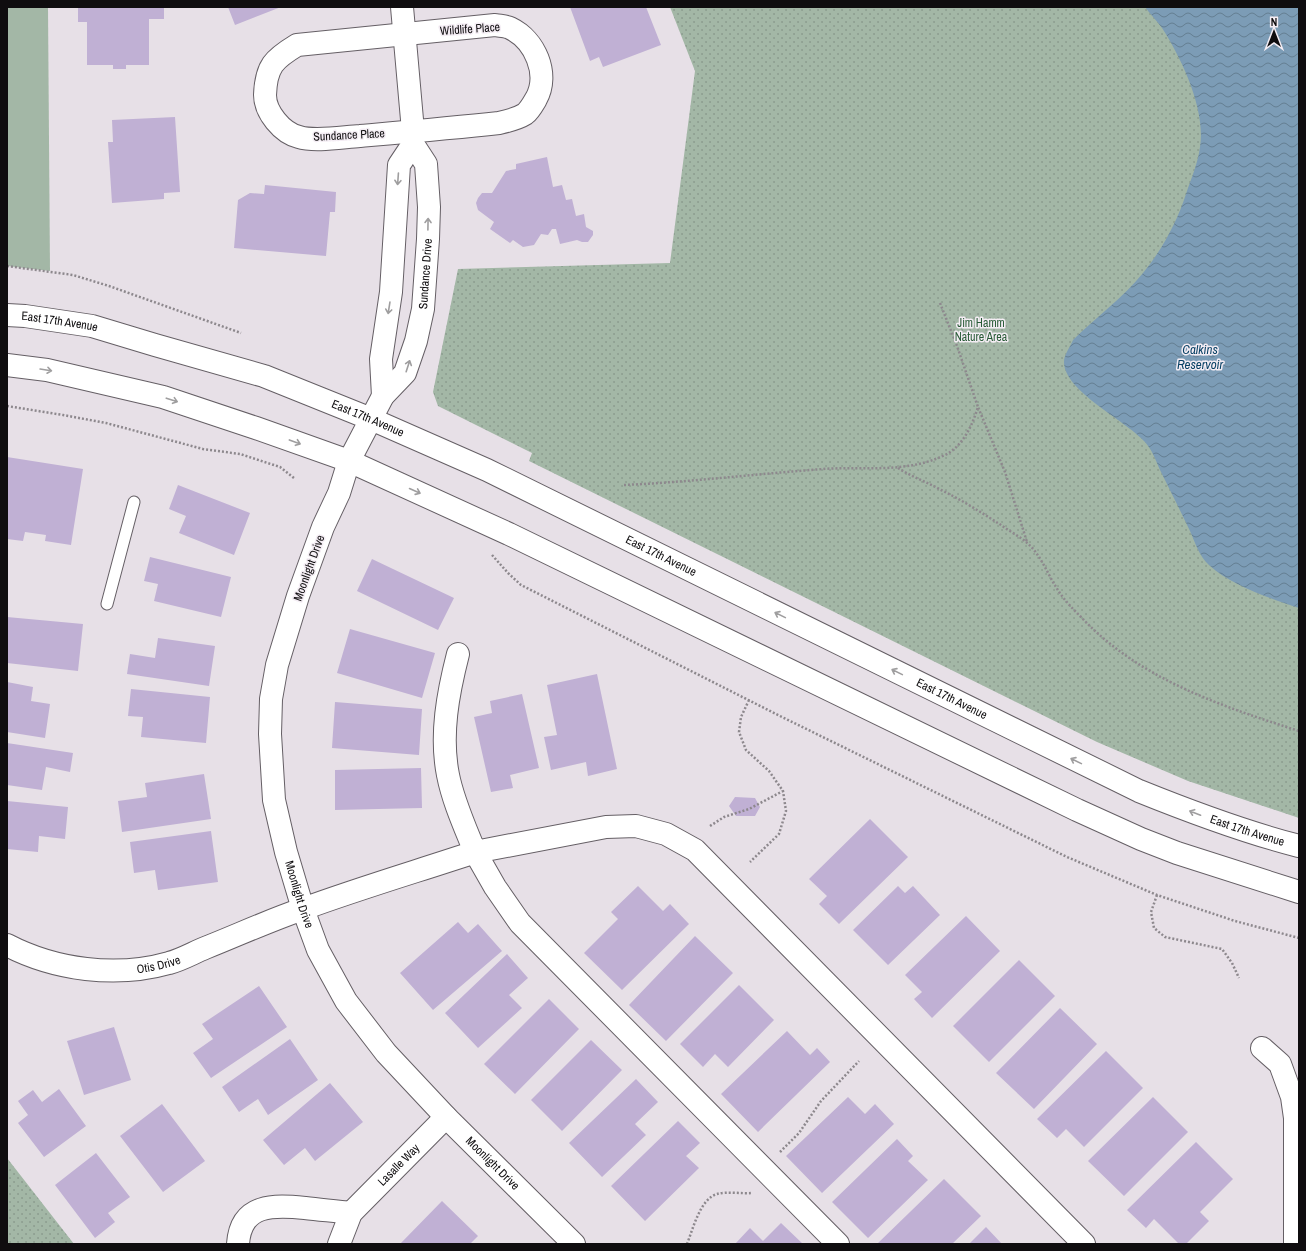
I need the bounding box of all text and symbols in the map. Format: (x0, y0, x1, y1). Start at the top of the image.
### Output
north arrow (1254, 12, 1294, 52)
text: N (1271, 15, 1277, 29)
street label: Wildlife Place (439, 19, 501, 39)
street label: Sundance Place (313, 125, 385, 145)
one-way arrow (395, 172, 402, 185)
one-way arrow (424, 218, 432, 231)
street label: Sundance Drive (415, 238, 436, 310)
one-way arrow (385, 301, 393, 314)
street label: East 17th Avenue (21, 308, 100, 335)
park label: Jim Hamm Nature Area (955, 315, 1008, 345)
water label: Calkins Reservoir (1177, 341, 1224, 373)
one-way arrow (404, 361, 412, 373)
one-way arrow (39, 366, 52, 374)
street label: East 17th Avenue (329, 396, 407, 441)
one-way arrow (165, 397, 178, 404)
one-way arrow (289, 439, 302, 446)
one-way arrow (409, 488, 421, 495)
street label: East 17th Avenue (623, 532, 699, 580)
street label: Moonlight Drive (290, 533, 328, 603)
one-way arrow (775, 610, 787, 618)
one-way arrow (891, 668, 903, 675)
street label: East 17th Avenue (914, 675, 990, 723)
one-way arrow (1071, 756, 1083, 764)
one-way arrow (1190, 808, 1202, 816)
street label: East 17th Avenue (1208, 811, 1286, 850)
street label: Moonlight Drive (281, 859, 317, 930)
street label: Otis Drive (136, 952, 183, 977)
street label: Moonlight Drive (462, 1133, 523, 1193)
street label: Lasalle Way (374, 1140, 423, 1189)

